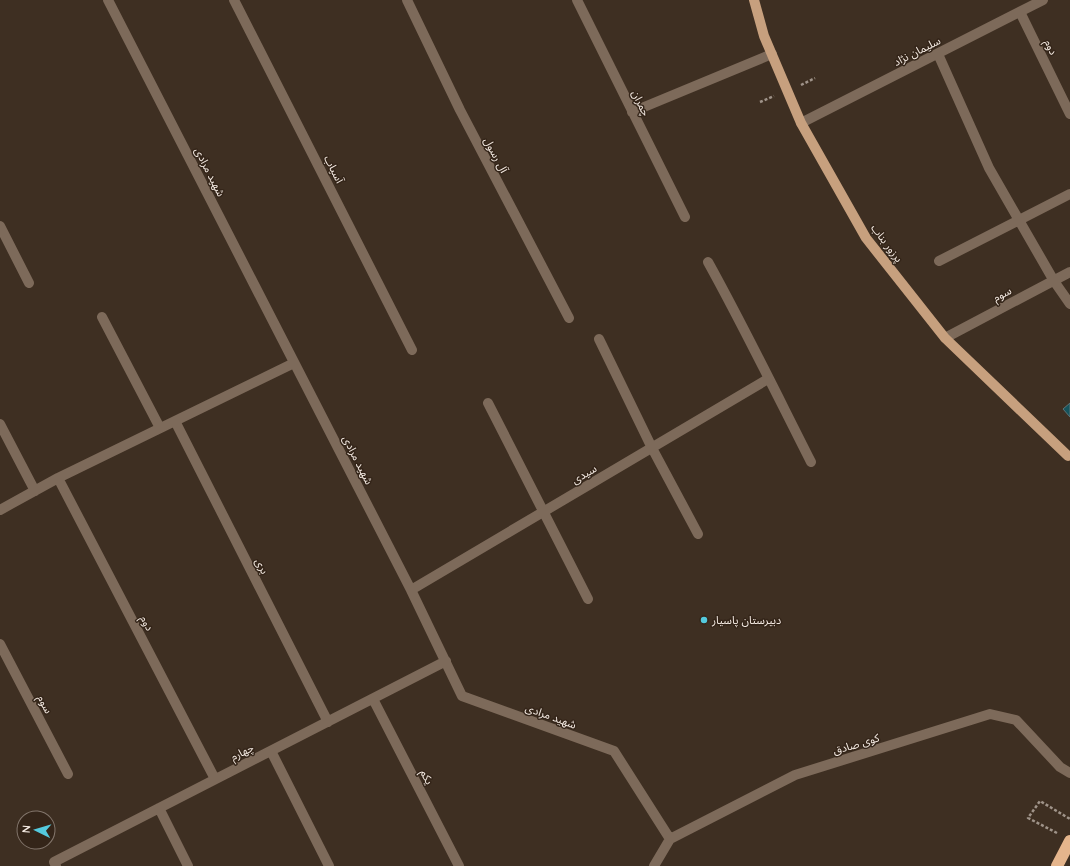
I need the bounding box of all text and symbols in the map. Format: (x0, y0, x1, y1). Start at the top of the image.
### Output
street label: سلیمان نژاد (891, 33, 943, 69)
street label: دوم (1040, 37, 1061, 57)
street label: چمران (628, 88, 653, 119)
street label: آل رسول (481, 135, 512, 176)
street label: شهید مرادی (192, 145, 228, 199)
street label: آسیاب (321, 153, 347, 186)
street label: پرزور بناب (867, 221, 906, 266)
street label: سوم (990, 283, 1015, 306)
street label: شهید مرادی (340, 433, 376, 487)
street label: سیدی (569, 461, 599, 487)
street label: بری (252, 556, 272, 576)
street label: دوم (136, 613, 157, 634)
place label: دبیرستان پاسیار (711, 613, 781, 628)
marker: دبیرستان پاسیار (699, 615, 709, 625)
street label: سوم (33, 692, 56, 717)
street label: شهید مرادی (524, 700, 579, 732)
street label: کوی صادق (831, 730, 881, 758)
street label: چهارم (228, 740, 257, 765)
street label: یکم (416, 767, 437, 788)
north arrow (16, 810, 56, 850)
text: N (19, 824, 33, 834)

